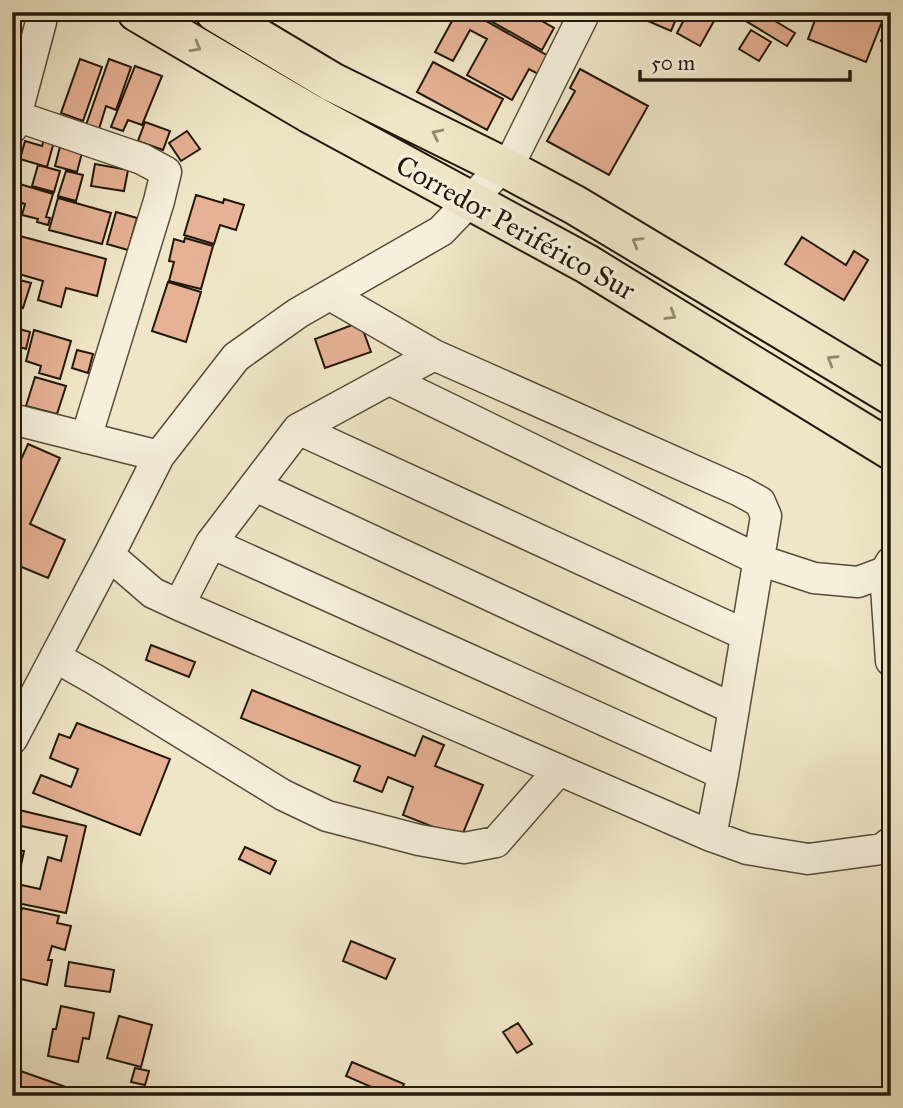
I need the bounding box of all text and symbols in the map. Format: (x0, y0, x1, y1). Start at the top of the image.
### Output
one-way arrow (188, 38, 201, 51)
scale bar (640, 38, 850, 82)
text: 50 m (651, 50, 696, 76)
one-way arrow (432, 128, 444, 142)
street label: Corredor Periférico Sur (390, 147, 642, 308)
one-way arrow (632, 238, 645, 251)
one-way arrow (663, 307, 676, 320)
one-way arrow (827, 355, 840, 368)

